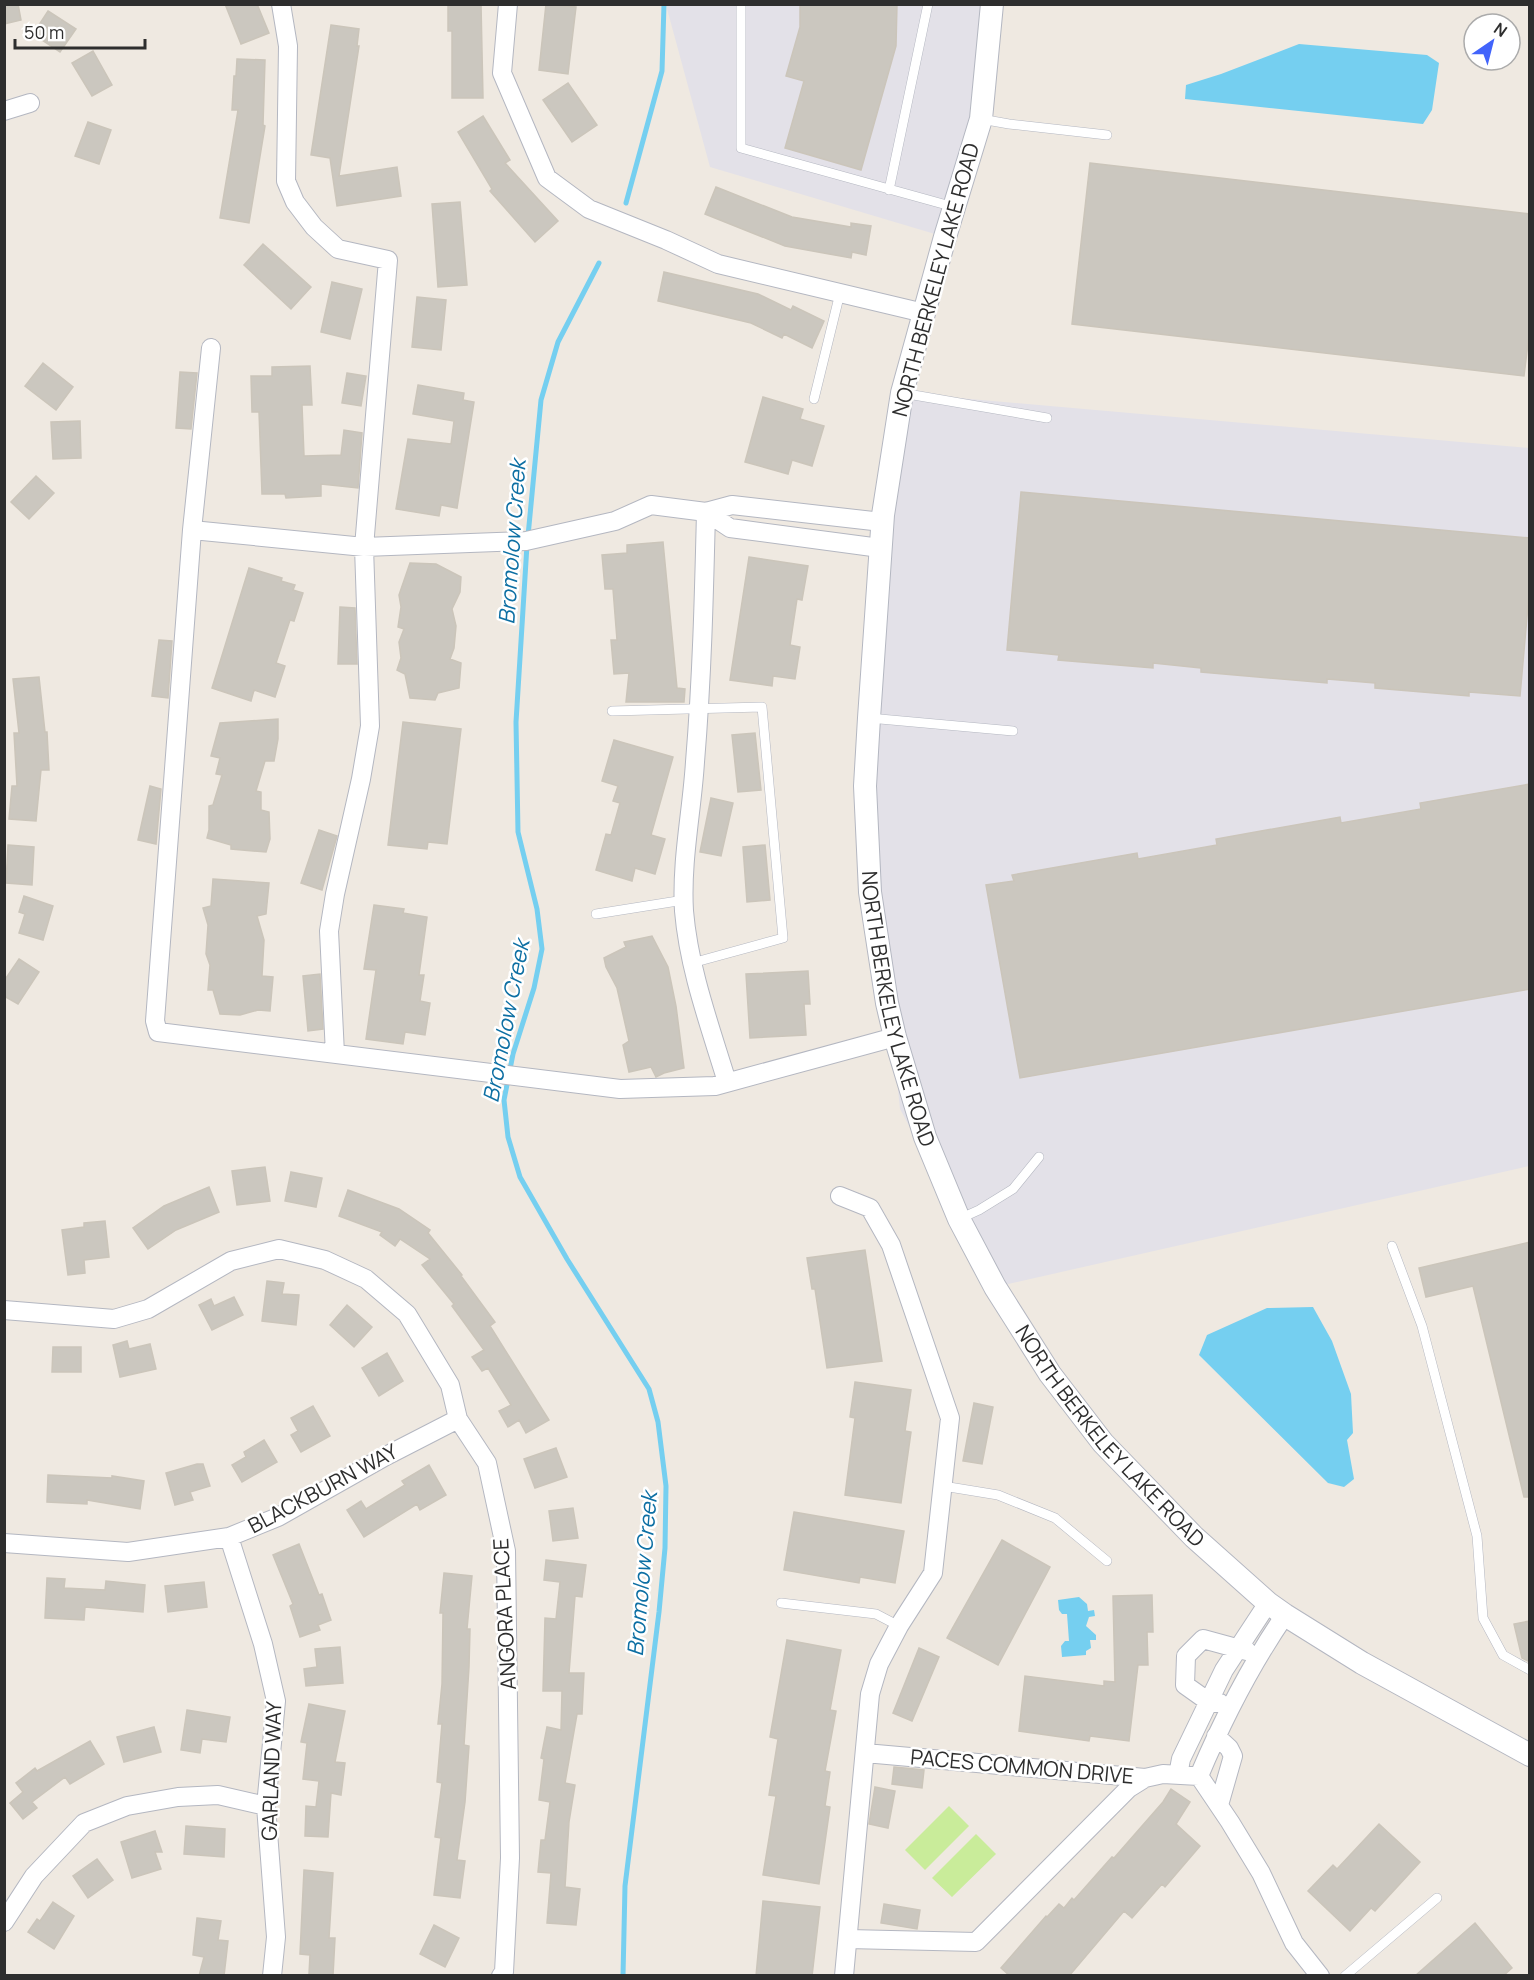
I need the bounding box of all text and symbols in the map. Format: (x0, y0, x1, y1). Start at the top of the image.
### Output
scale bar (15, 12, 146, 50)
north arrow (1462, 12, 1522, 72)
text: N (1490, 17, 1512, 42)
text: 50 m (24, 20, 64, 44)
street label: NORTH BERKELEY LAKE ROAD (885, 140, 985, 420)
water label: Bromolow Creek (491, 456, 533, 625)
street label: NORTH BERKELEY LAKE ROAD (856, 870, 943, 1151)
water label: Bromolow Creek (476, 934, 537, 1105)
street label: NORTH BERKELEY LAKE ROAD (1009, 1319, 1211, 1553)
street label: BLACKBURN WAY (243, 1437, 402, 1539)
water label: Bromolow Creek (620, 1487, 664, 1657)
street label: ANGORA PLACE (486, 1538, 522, 1691)
street label: GARLAND WAY (255, 1700, 287, 1841)
street label: PACES COMMON DRIVE (909, 1742, 1135, 1790)

